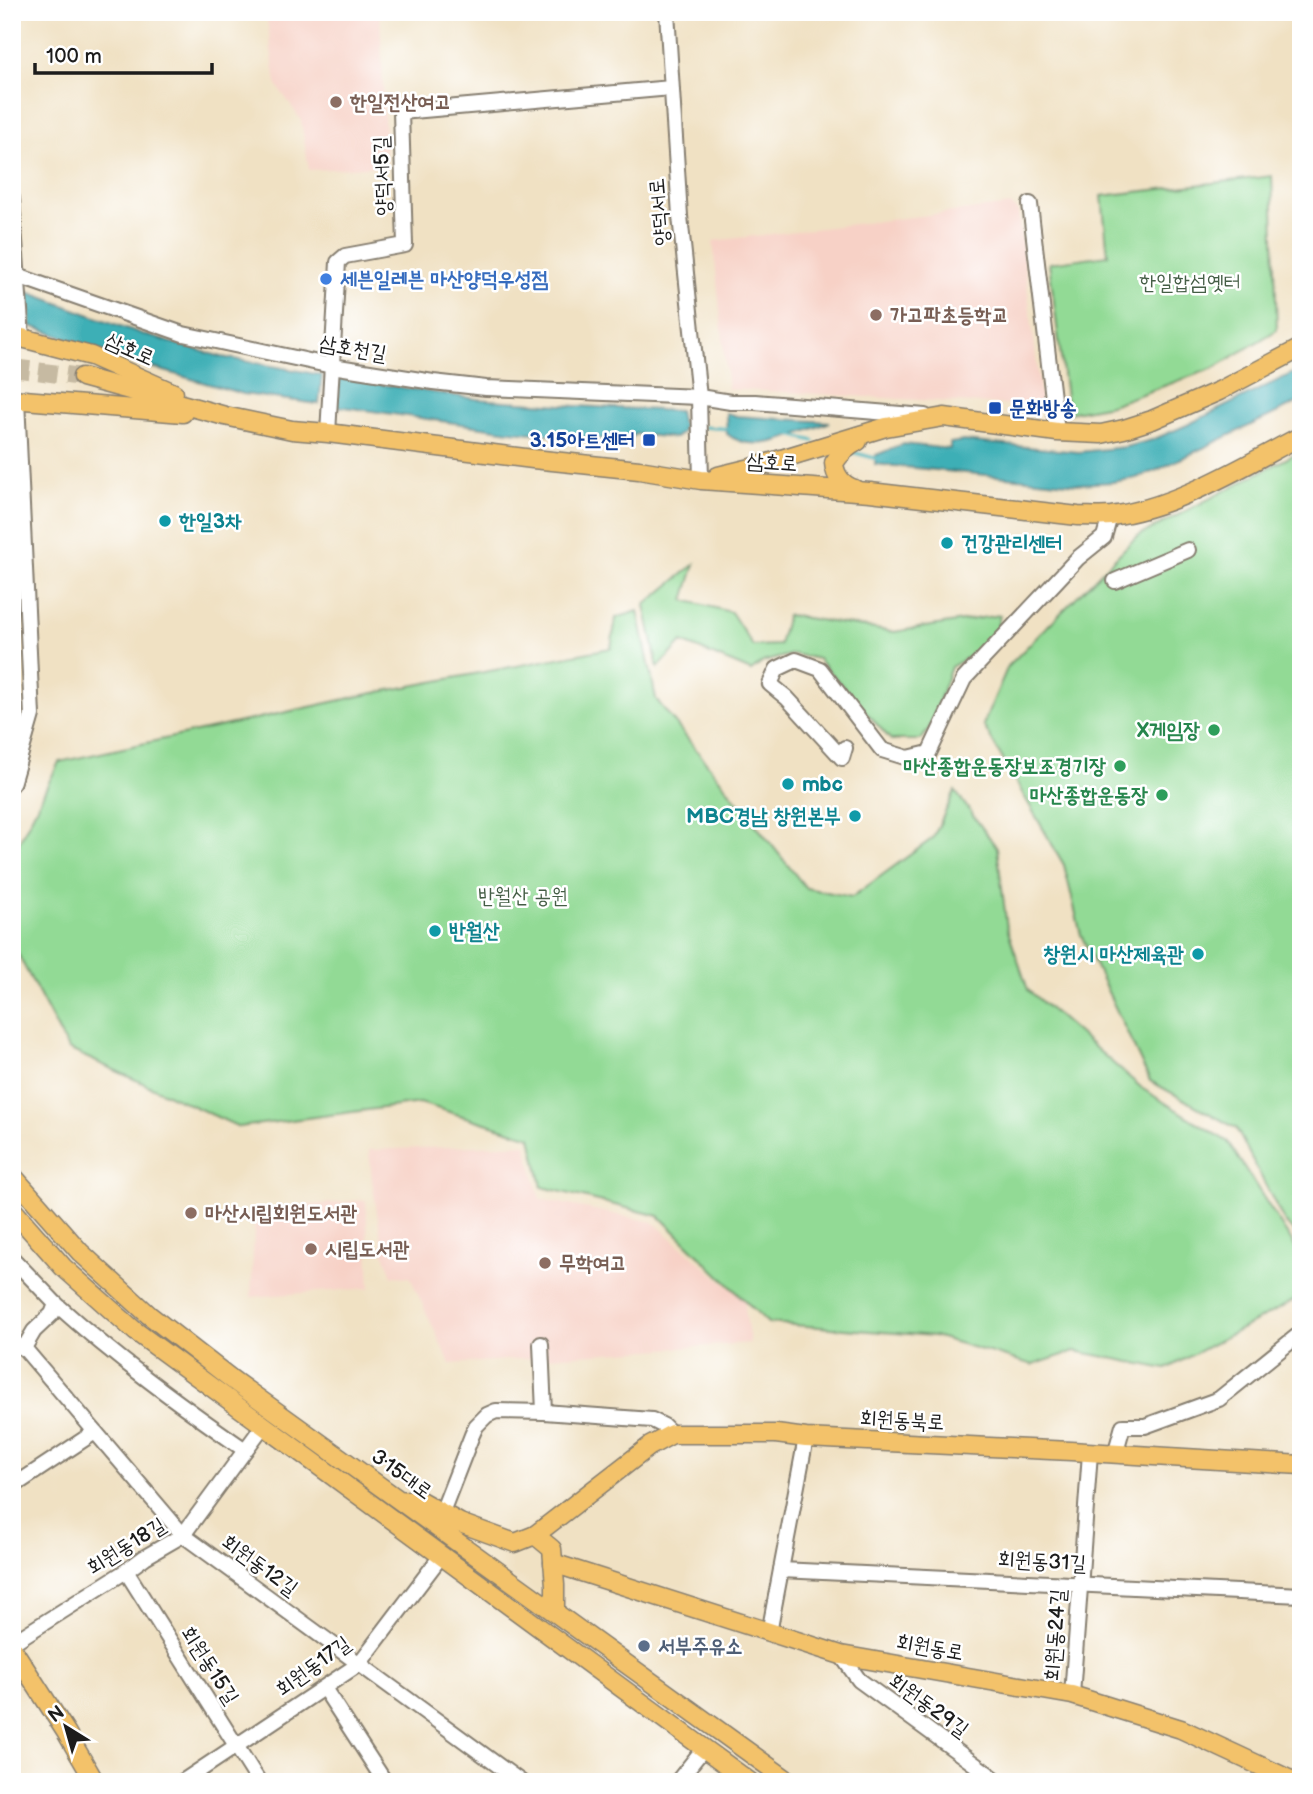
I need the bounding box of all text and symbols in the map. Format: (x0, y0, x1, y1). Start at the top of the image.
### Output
scale bar (35, 32, 212, 76)
text: 100 m (46, 44, 102, 69)
place label: 한일전산여고 (349, 90, 451, 115)
marker: 한일전산여고 (328, 94, 344, 110)
street label: 양덕서5길 (369, 136, 396, 216)
street label: 양덕서로 (644, 177, 675, 247)
place label: 세븐일레븐 마산양덕우성점 (340, 267, 549, 292)
park label: 한일합섬옛터 (1139, 270, 1241, 295)
marker: 세븐일레븐 마산양덕우성점 (318, 271, 334, 287)
place label: 가고파초등학교 (890, 303, 1008, 328)
marker: 가고파초등학교 (868, 307, 884, 323)
street label: 삼호로 (102, 328, 158, 371)
street label: 삼호천길 (317, 330, 388, 367)
place label: 문화방송 (1009, 396, 1077, 421)
marker: 문화방송 (987, 400, 1003, 416)
place label: 3.15아트센터 (530, 428, 635, 453)
marker: 3.15아트센터 (641, 432, 657, 448)
street label: 삼호로 (746, 448, 798, 477)
place label: 한일3차 (178, 509, 242, 534)
marker: 한일3차 (157, 513, 173, 529)
place label: 건강관리센터 (961, 531, 1062, 556)
marker: 건강관리센터 (939, 535, 955, 551)
place label: X게임장 (1137, 718, 1200, 743)
marker: X게임장 (1206, 722, 1222, 738)
place label: 마산종합운동장보조경기장 (903, 754, 1106, 779)
marker: 마산종합운동장보조경기장 (1112, 758, 1128, 774)
place label: mbc (802, 772, 843, 797)
marker: mbc (780, 776, 796, 792)
place label: 마산종합운동장 (1030, 783, 1148, 808)
marker: 마산종합운동장 (1154, 787, 1170, 803)
place label: MBC경남 창원본부 (686, 804, 841, 829)
marker: MBC경남 창원본부 (847, 808, 863, 824)
park label: 반월산 공원 (478, 884, 568, 909)
place label: 반월산 (449, 919, 500, 944)
marker: 반월산 (427, 923, 443, 939)
place label: 창원시 마산제육관 (1043, 942, 1184, 967)
marker: 창원시 마산제육관 (1190, 946, 1206, 962)
place label: 마산시립회원도서관 (205, 1201, 357, 1226)
marker: 마산시립회원도서관 (183, 1205, 199, 1221)
place label: 시립도서관 (325, 1237, 410, 1262)
marker: 시립도서관 (303, 1241, 319, 1257)
place label: 무학여고 (559, 1251, 627, 1276)
marker: 무학여고 (537, 1255, 553, 1271)
street label: 회원동북로 (859, 1406, 945, 1435)
street label: 3·15대로 (366, 1444, 437, 1505)
street label: 회원동18길 (82, 1512, 170, 1580)
street label: 회원동12길 (217, 1529, 303, 1601)
street label: 회원동31길 (997, 1547, 1087, 1576)
street label: 회원동24길 (1040, 1588, 1071, 1682)
street label: 회원동15길 (175, 1622, 244, 1709)
street label: 회원동로 (894, 1629, 965, 1666)
street label: 회원동17길 (271, 1631, 356, 1702)
place label: 서부주유소 (658, 1634, 743, 1659)
marker: 서부주유소 (636, 1638, 652, 1654)
street label: 회원동29길 (884, 1668, 973, 1743)
north arrow (32, 1692, 102, 1762)
text: N (44, 1701, 69, 1728)

